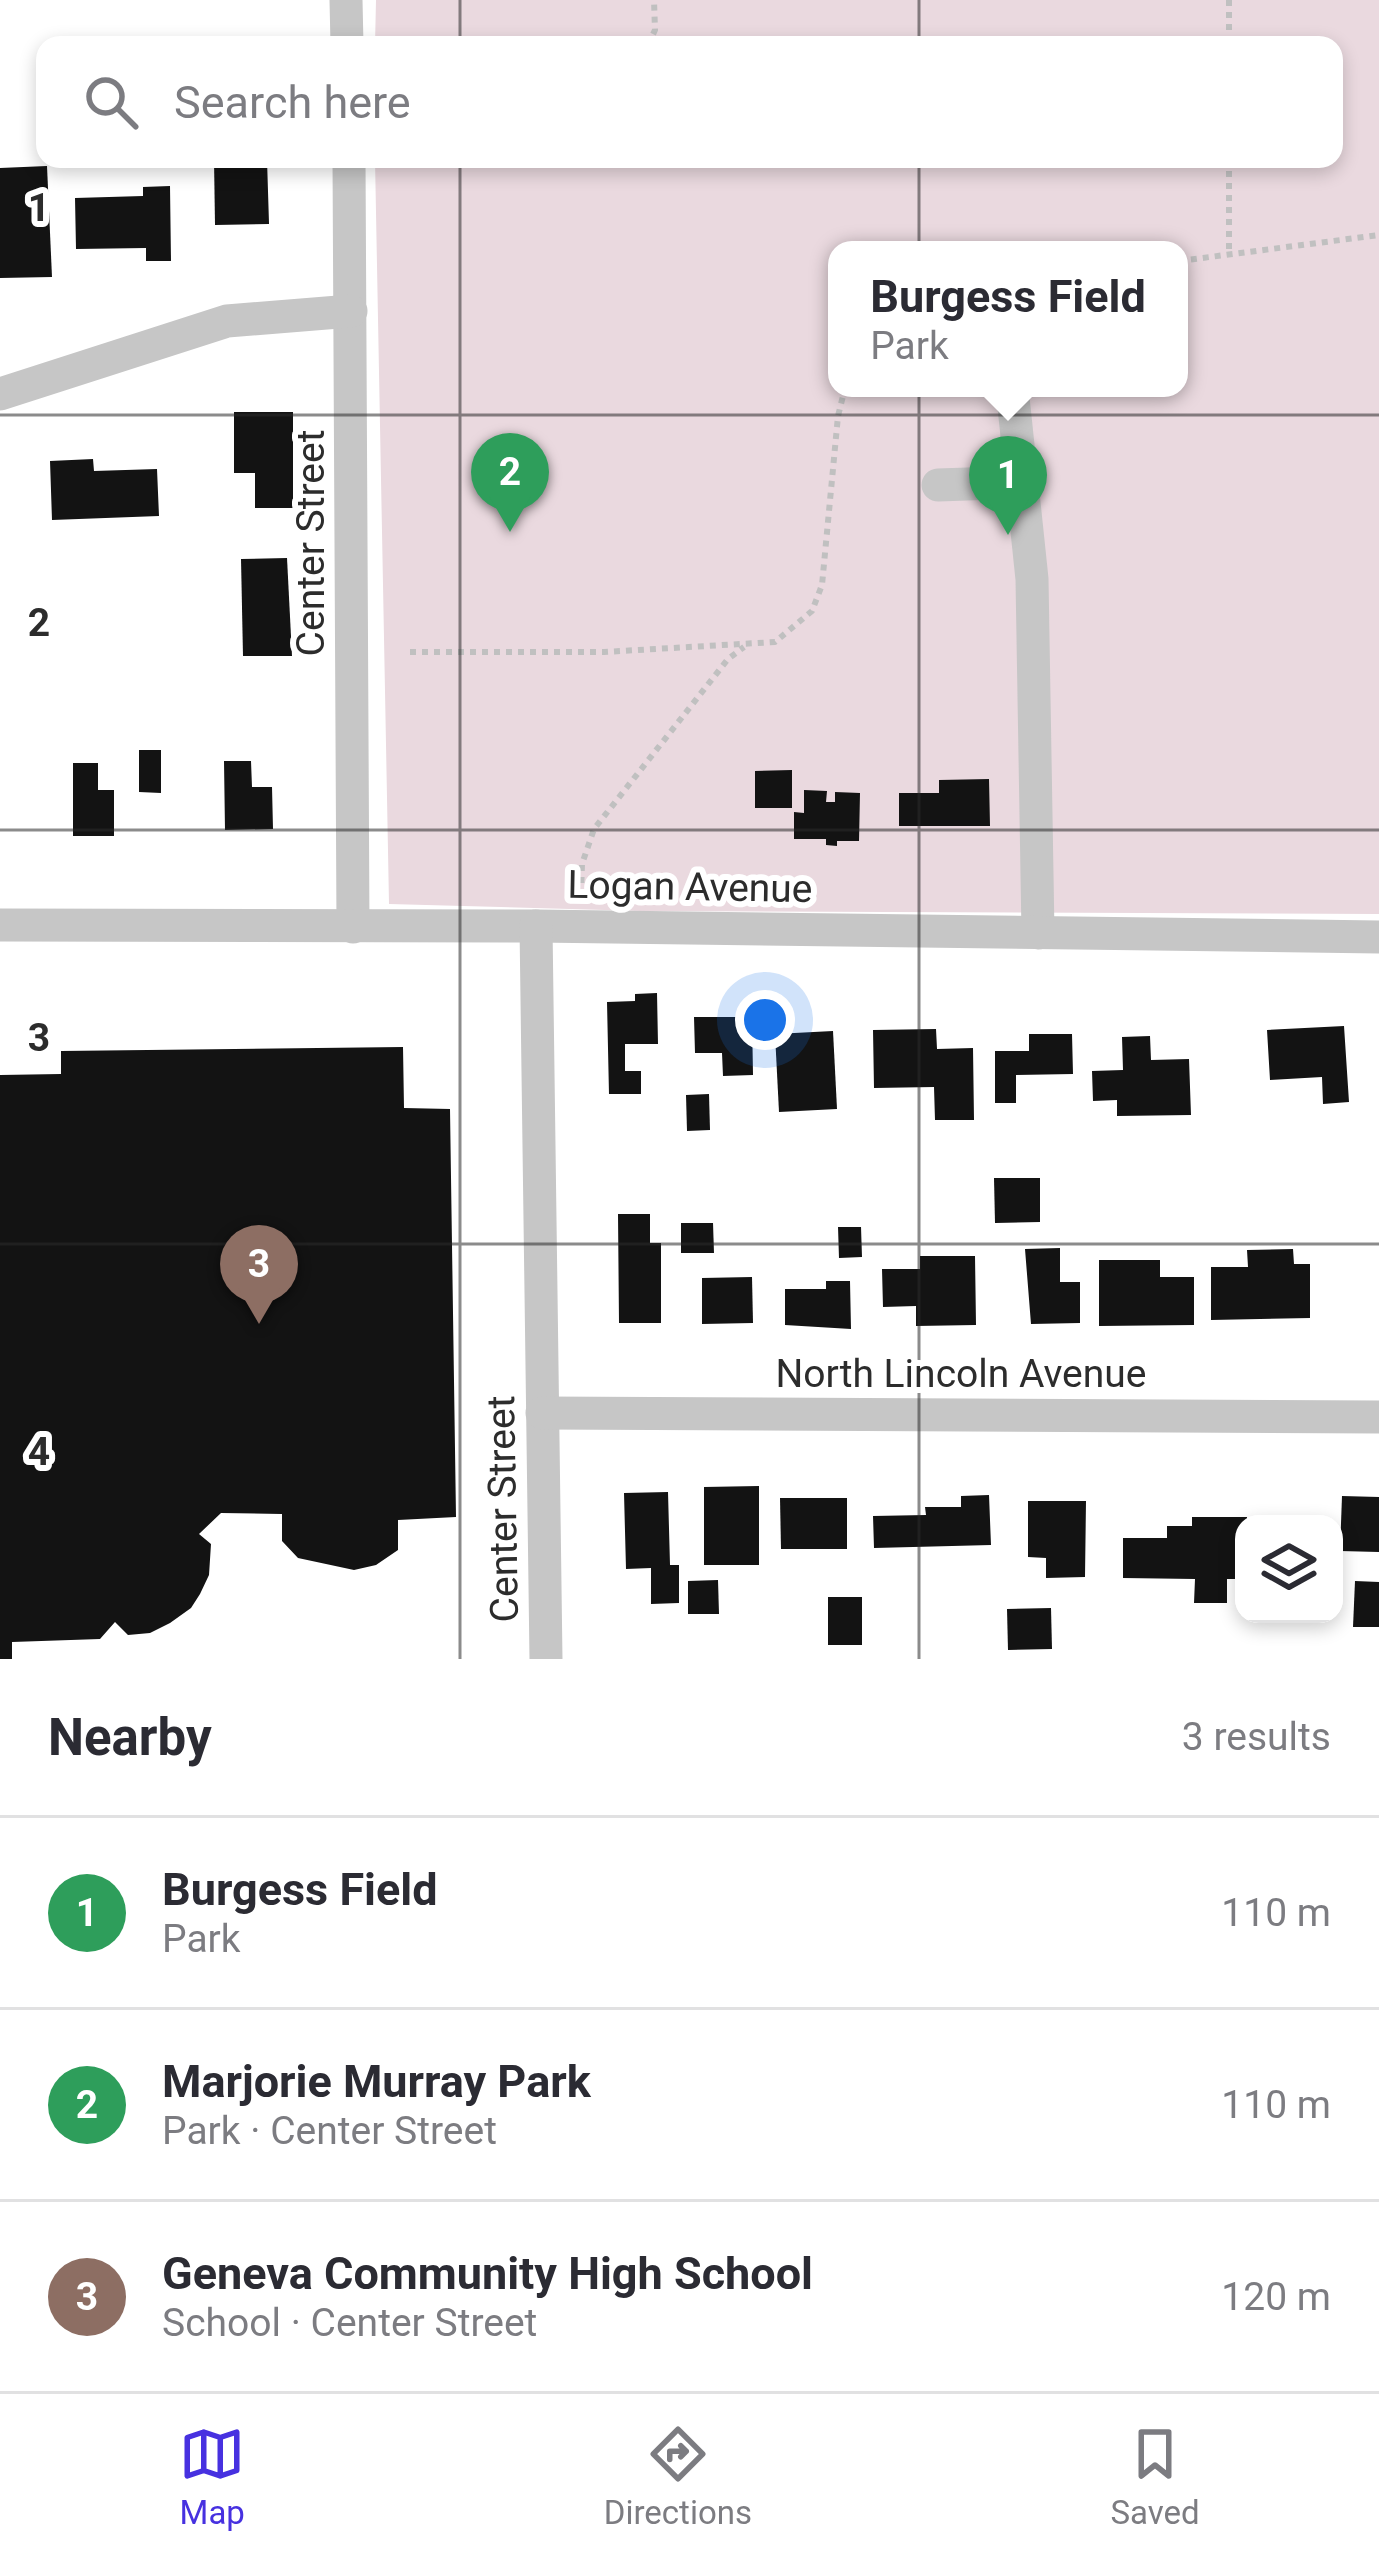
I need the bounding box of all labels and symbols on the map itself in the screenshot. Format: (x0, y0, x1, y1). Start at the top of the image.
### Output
text: 1 (28, 185, 50, 231)
street label: Center Street (288, 430, 334, 656)
pin: 2 (471, 433, 549, 532)
pin: 1 (969, 436, 1047, 535)
text: 2 (28, 600, 50, 646)
street label: Logan Avenue (567, 862, 813, 912)
your location (735, 990, 795, 1050)
text: 3 (28, 1015, 50, 1061)
pin: 3 (220, 1225, 298, 1324)
street label: North Lincoln Avenue (775, 1351, 1147, 1397)
street label: Center Street (478, 1395, 528, 1623)
text: 4 (28, 1429, 50, 1475)

